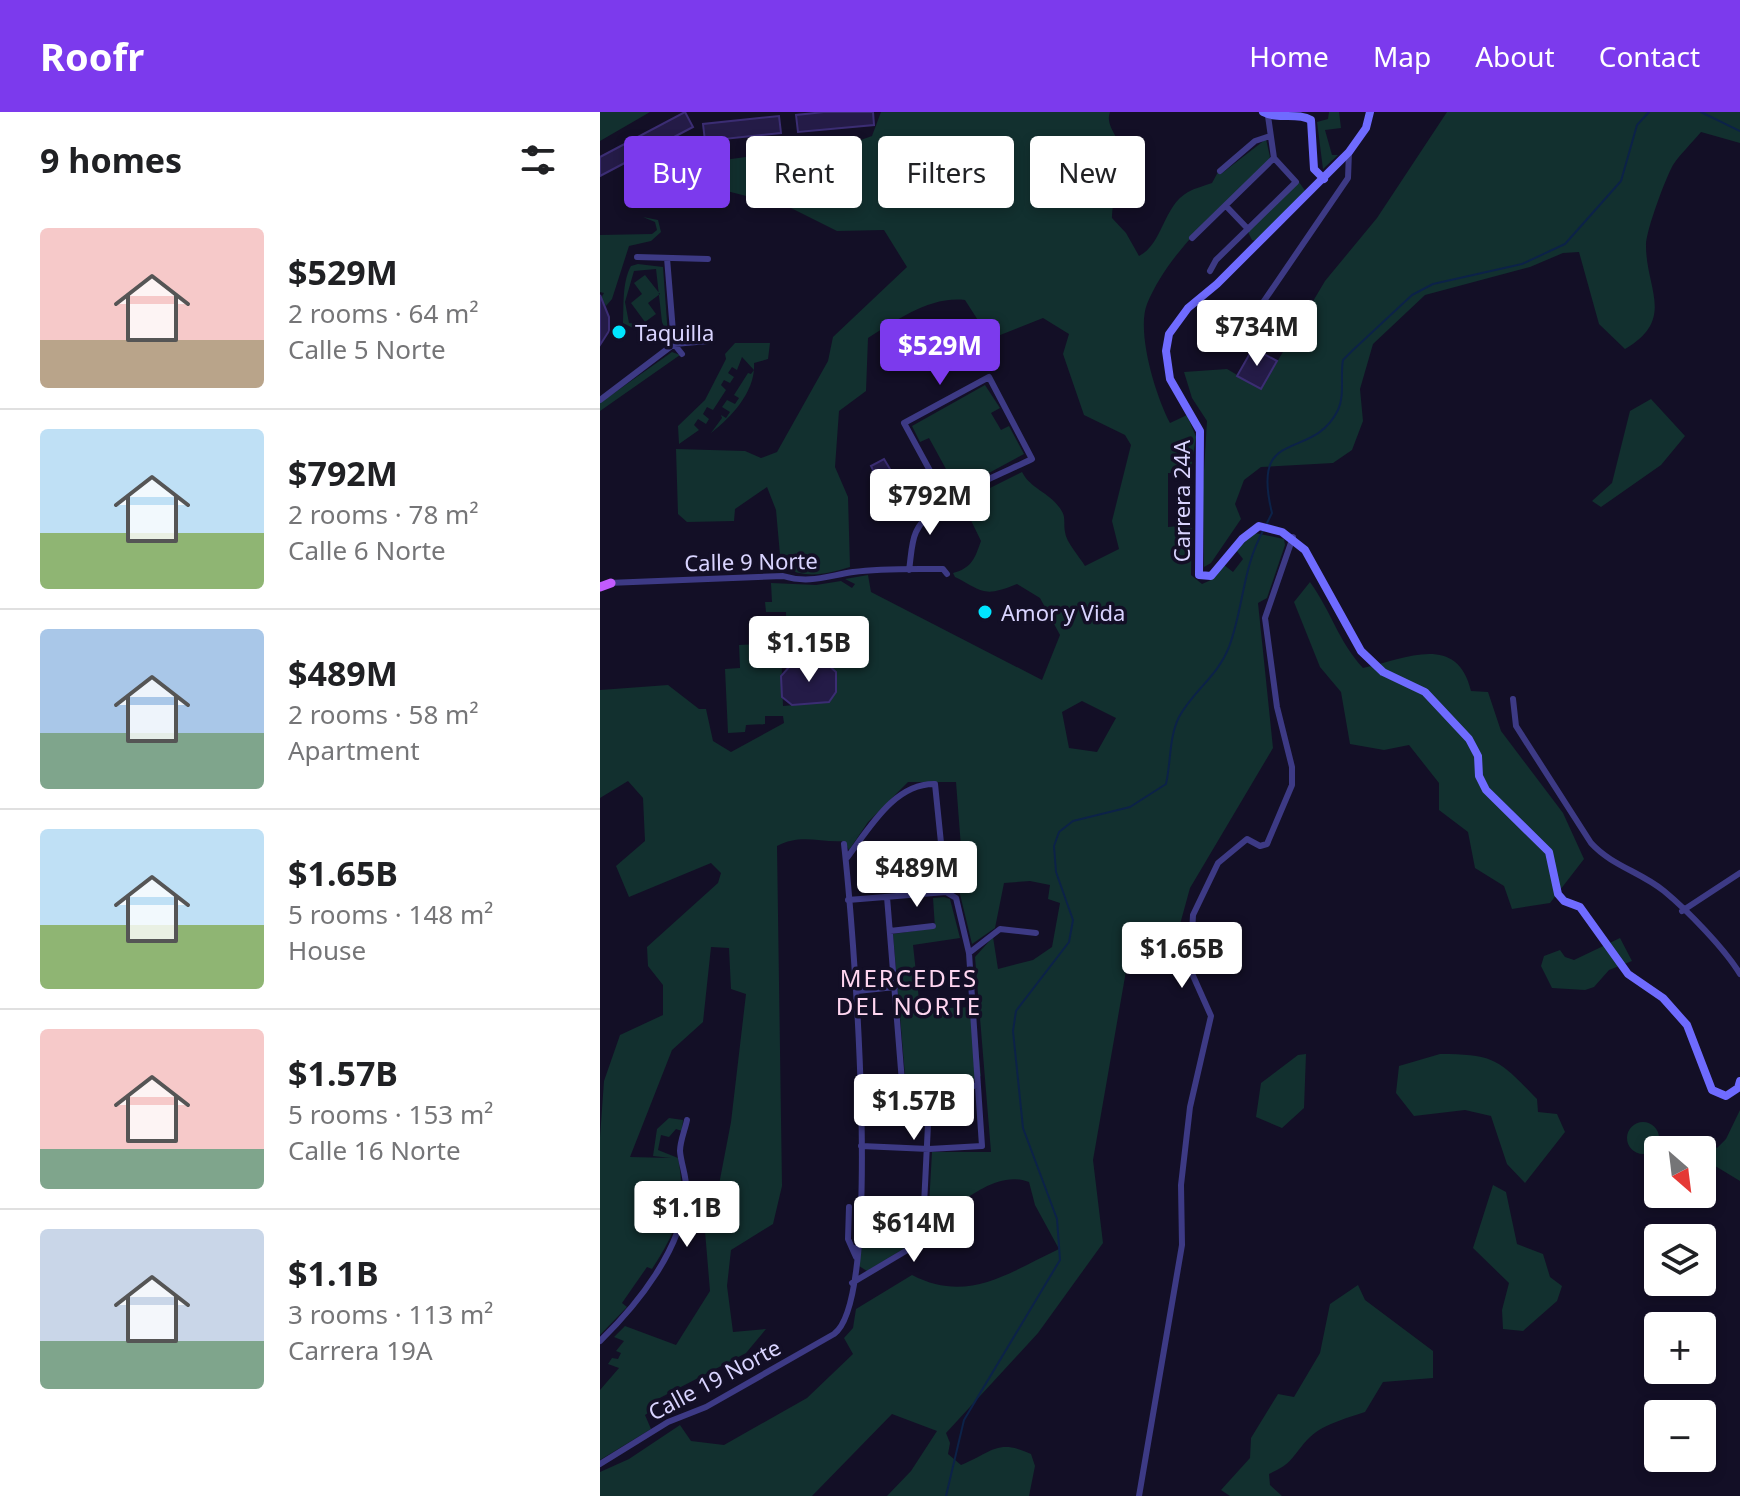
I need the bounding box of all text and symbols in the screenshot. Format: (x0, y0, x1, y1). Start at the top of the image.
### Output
text: Roofr (40, 30, 144, 82)
text: Home (1249, 37, 1329, 75)
text: Map (1373, 37, 1431, 75)
text: About (1475, 37, 1555, 75)
text: Contact (1599, 37, 1700, 75)
chip: Buy (624, 136, 730, 208)
chip: Rent (746, 136, 862, 208)
chip: Filters (878, 136, 1014, 208)
chip: New (1030, 136, 1145, 208)
text: 9 homes (40, 137, 182, 183)
icon: filters (516, 138, 560, 182)
text: $529M (288, 249, 398, 295)
icon: home (104, 260, 200, 356)
text: 2 rooms · 64 m² (288, 295, 478, 331)
pin: $734M (1201, 300, 1313, 368)
text: $734M (1215, 308, 1299, 344)
place label: Taquilla (635, 317, 714, 347)
pin: $529M (884, 319, 996, 387)
marker: Taquilla (610, 323, 628, 341)
text: $529M (898, 327, 982, 363)
text: Calle 5 Norte (288, 331, 446, 367)
street label: Carrera 24A (1166, 439, 1196, 562)
text: $792M (288, 450, 398, 496)
icon: home (104, 461, 200, 557)
pin: $792M (874, 469, 986, 537)
text: $792M (888, 477, 972, 513)
text: 2 rooms · 78 m² (288, 496, 478, 532)
text: Calle 6 Norte (288, 532, 446, 568)
street label: Calle 9 Norte (684, 545, 818, 577)
place label: Amor y Vida (1001, 597, 1125, 627)
marker: Amor y Vida (976, 603, 994, 621)
pin: $1.15B (744, 616, 874, 684)
text: $1.15B (767, 624, 851, 660)
text: $489M (288, 650, 398, 696)
icon: home (104, 661, 200, 757)
text: 2 rooms · 58 m² (288, 696, 478, 732)
text: Apartment (288, 732, 420, 768)
pin: $489M (861, 841, 973, 909)
text: $489M (875, 849, 959, 885)
text: $1.65B (288, 850, 398, 896)
icon: home (104, 861, 200, 957)
text: 5 rooms · 148 m² (288, 896, 493, 932)
pin: $1.65B (1117, 922, 1247, 990)
text: $1.65B (1140, 930, 1224, 966)
text: House (288, 932, 366, 968)
district label: MERCEDES DEL NORTE (836, 961, 982, 1022)
text: $1.57B (288, 1050, 398, 1096)
icon: home (104, 1061, 200, 1157)
pin: $1.57B (849, 1074, 979, 1142)
text: $1.57B (872, 1082, 956, 1118)
text: 5 rooms · 153 m² (288, 1096, 493, 1132)
text: Calle 16 Norte (288, 1132, 461, 1168)
north arrow (1644, 1136, 1716, 1208)
map controls (1644, 1136, 1716, 1472)
pin: $1.1B (631, 1181, 743, 1249)
text: $1.1B (652, 1189, 722, 1225)
pin: $614M (858, 1196, 970, 1264)
text: $614M (872, 1204, 956, 1240)
button: layers (1644, 1224, 1716, 1296)
text: $1.1B (288, 1250, 379, 1296)
icon: home (104, 1261, 200, 1357)
text: 3 rooms · 113 m² (288, 1296, 493, 1332)
button: + (1644, 1312, 1716, 1384)
street label: Calle 19 Norte (642, 1331, 786, 1427)
text: Carrera 19A (288, 1332, 433, 1368)
button: − (1644, 1400, 1716, 1472)

